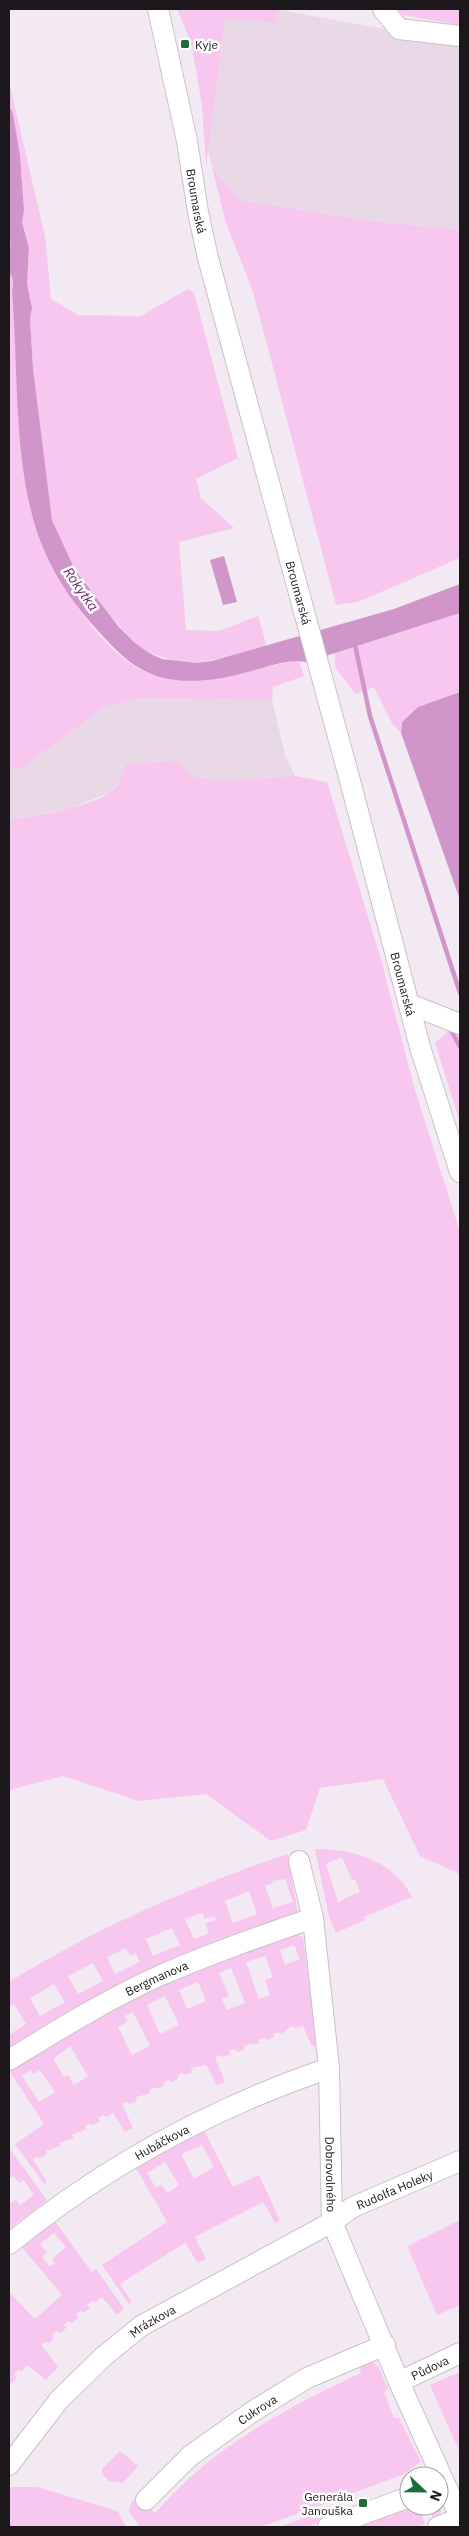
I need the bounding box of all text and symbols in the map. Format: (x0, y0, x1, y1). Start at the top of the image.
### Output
place label: Kyje (195, 37, 218, 52)
marker: Kyje (179, 38, 191, 50)
street label: Broumarská (184, 168, 210, 235)
street label: Broumarská (283, 559, 315, 627)
water label: Rokytka (59, 563, 103, 615)
street label: Broumarská (388, 950, 419, 1018)
street label: Bergmanova (122, 1957, 191, 1999)
street label: Hubáčkova (132, 2121, 192, 2163)
street label: Dobrovolného (323, 2137, 339, 2213)
street label: Rudolfa Holeky (354, 2166, 435, 2212)
street label: Mrázkova (126, 2301, 178, 2340)
street label: Půdova (408, 2352, 451, 2383)
street label: Cukrova (234, 2391, 280, 2427)
north arrow (399, 2466, 449, 2516)
text: N (426, 2488, 446, 2504)
place label: Generála Janouška (302, 2489, 354, 2518)
marker: Generála Janouška (357, 2497, 369, 2509)

